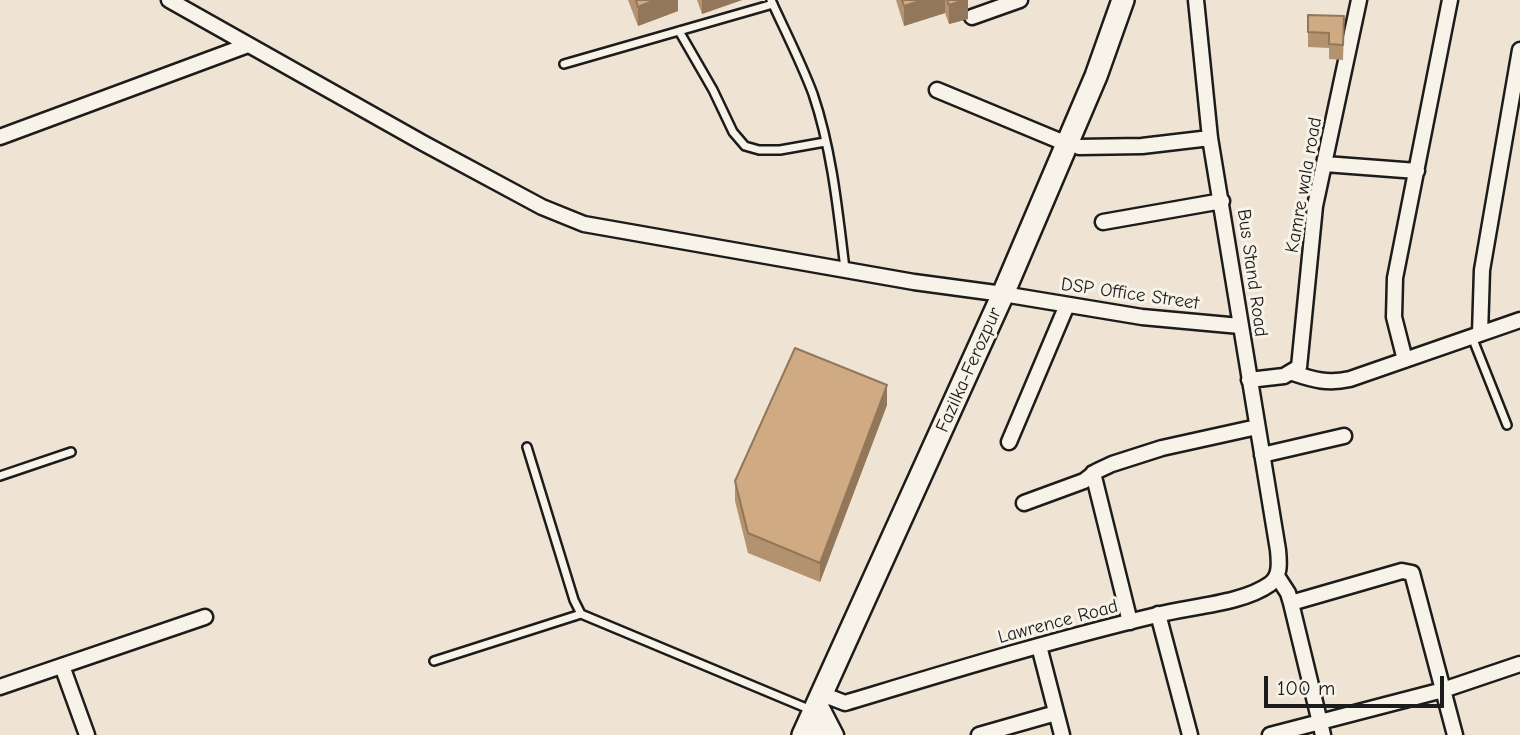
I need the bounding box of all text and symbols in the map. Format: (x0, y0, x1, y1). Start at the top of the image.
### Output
street label: Kamre wala road (1281, 115, 1327, 255)
street label: Bus Stand Road (1232, 208, 1272, 338)
street label: DSP Office Street (1060, 273, 1200, 315)
street label: Fazilka-Ferozpur (931, 304, 1007, 436)
street label: Lawrence Road (995, 595, 1121, 649)
scale bar (1268, 662, 1448, 706)
text: 100 m (1277, 676, 1335, 700)

